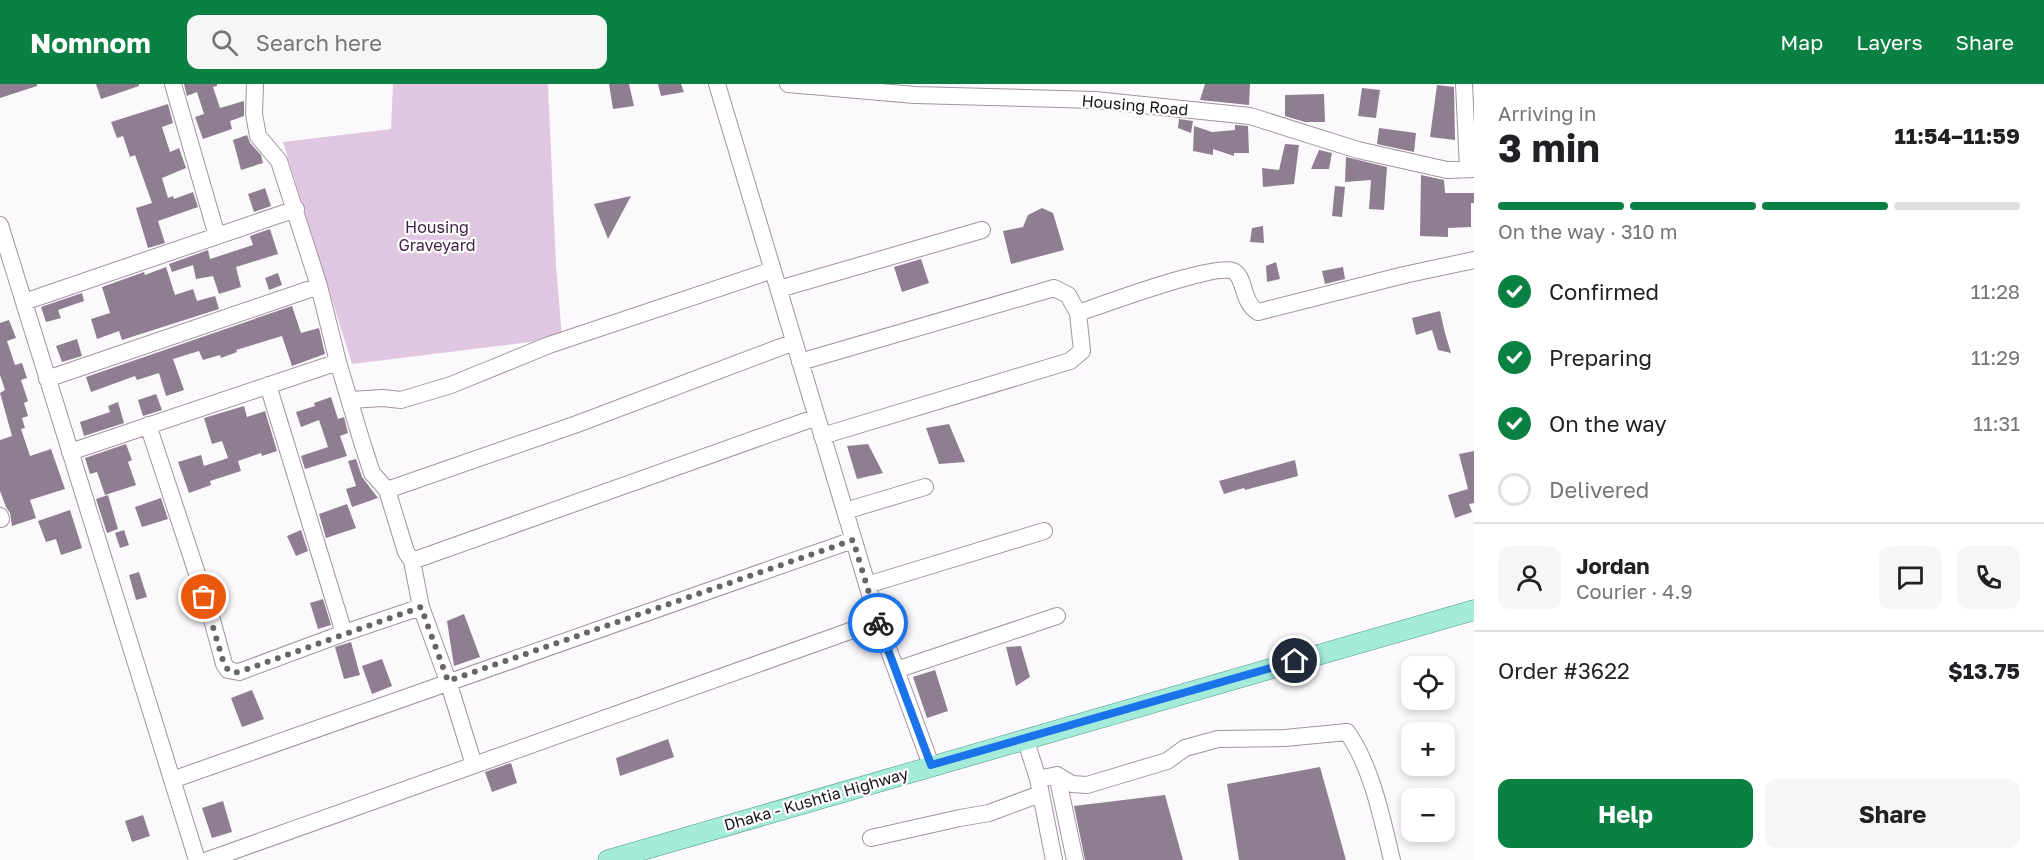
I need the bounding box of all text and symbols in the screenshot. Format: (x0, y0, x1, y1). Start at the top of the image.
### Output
search box (187, 15, 607, 69)
text: Nomnom (30, 26, 151, 59)
icon: search (208, 26, 241, 59)
text: Search here (256, 29, 382, 56)
text: Map (1780, 29, 1823, 55)
text: Layers (1856, 29, 1923, 55)
text: Share (1956, 29, 2014, 55)
street label: Housing Road (1081, 90, 1189, 120)
text: Arriving in (1498, 101, 1596, 125)
text: 11:54–11:59 (1894, 122, 2020, 149)
text: 3 min (1498, 124, 1600, 171)
park label: Housing Graveyard (398, 217, 476, 255)
text: On the way · 310 m (1498, 219, 1677, 243)
icon: check (1498, 275, 1531, 308)
text: Confirmed (1549, 278, 1659, 305)
text: 11:28 (1971, 279, 2020, 303)
icon: check (1498, 341, 1531, 374)
text: Preparing (1549, 344, 1652, 371)
text: 11:29 (1971, 345, 2020, 369)
icon: check (1498, 407, 1531, 440)
text: On the way (1549, 410, 1667, 437)
text: 11:31 (1973, 411, 2020, 435)
text: Delivered (1549, 476, 1649, 503)
button: person (1498, 546, 1561, 609)
button: chat (1879, 546, 1942, 609)
button: phone (1957, 546, 2020, 609)
text: Jordan (1576, 552, 1650, 579)
pin (178, 571, 229, 622)
text: Courier · 4.9 (1576, 579, 1693, 603)
icon: bag (187, 580, 220, 613)
courier (848, 593, 908, 653)
icon: bike (862, 607, 895, 640)
pin (1269, 635, 1320, 686)
icon: home (1278, 644, 1311, 677)
map controls (1401, 656, 1455, 842)
button: locate (1401, 656, 1455, 710)
text: Order #3622 (1498, 657, 1630, 684)
text: $13.75 (1948, 657, 2020, 684)
button: + (1401, 722, 1455, 776)
street label: Dhaka - Kushtia Highway (722, 763, 910, 835)
button: Help (1498, 779, 1753, 848)
button: Share (1765, 779, 2020, 848)
button: − (1401, 788, 1455, 842)

